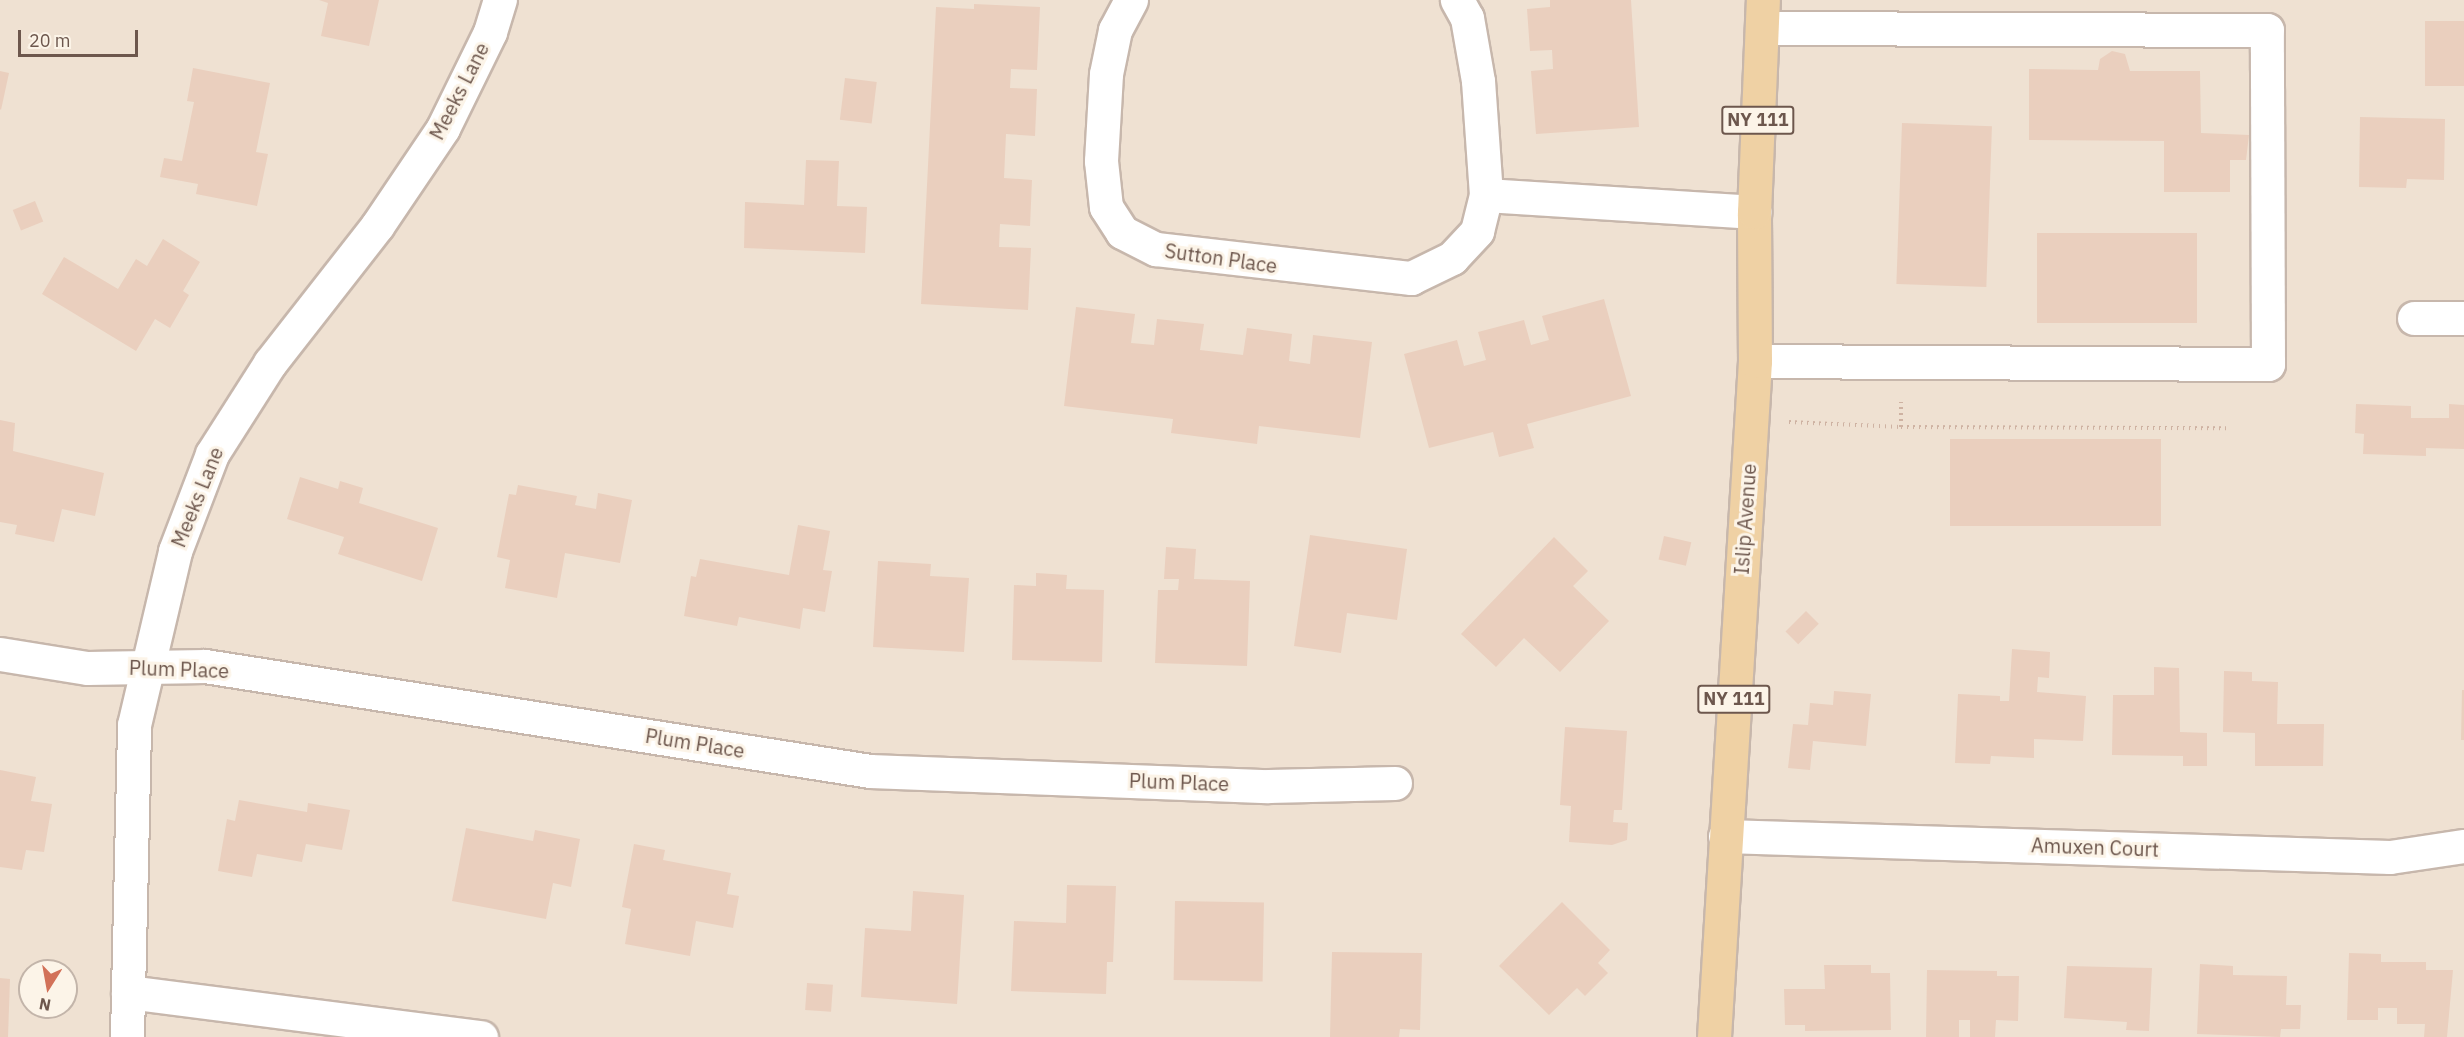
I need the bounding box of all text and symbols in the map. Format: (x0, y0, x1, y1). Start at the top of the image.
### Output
scale bar (21, 18, 141, 56)
text: 20 m (29, 29, 71, 52)
street label: Meeks Lane (424, 38, 494, 144)
road number: NY 111 (1720, 105, 1796, 135)
street label: Sutton Place (1163, 238, 1279, 278)
street label: Meeks Lane (166, 443, 228, 551)
street label: Islip Avenue (1729, 463, 1761, 575)
street label: Plum Place (128, 655, 230, 683)
road number: NY 111 (1696, 684, 1772, 714)
street label: Plum Place (644, 723, 746, 763)
street label: Plum Place (1128, 768, 1230, 796)
street label: Amuxen Court (2031, 833, 2159, 861)
north arrow (18, 959, 78, 1019)
text: N (37, 994, 53, 1016)

